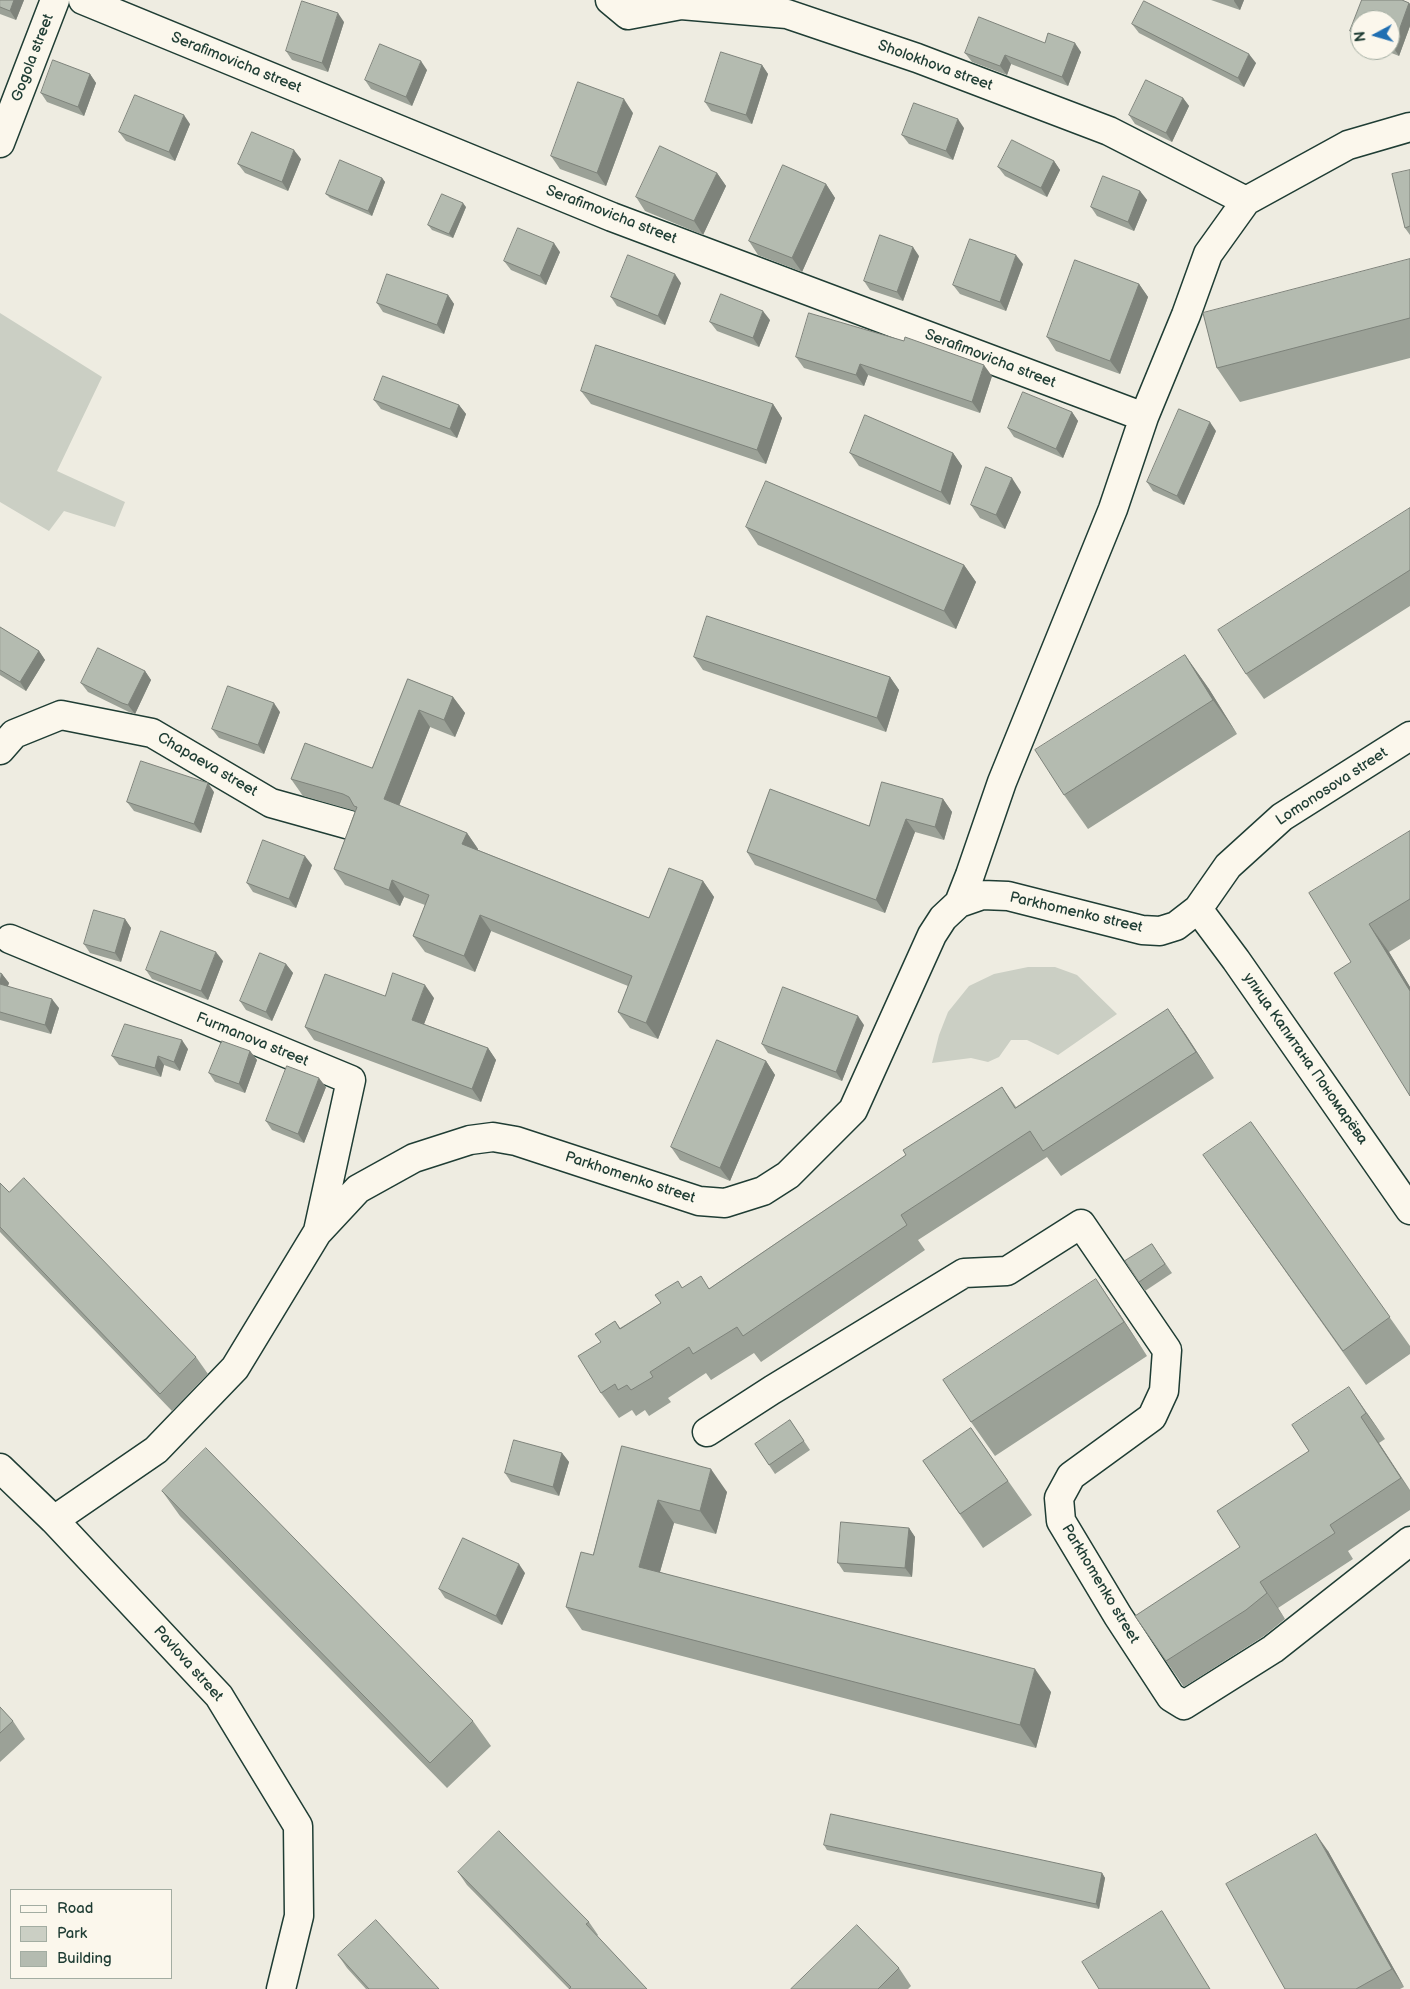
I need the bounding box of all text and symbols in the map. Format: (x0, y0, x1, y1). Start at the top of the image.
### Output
north arrow (1350, 10, 1400, 60)
street label: Gogola street (8, 12, 58, 104)
street label: Serafimovicha street (168, 29, 304, 97)
text: N (1352, 30, 1370, 43)
street label: Sholokhova street (875, 37, 995, 95)
street label: Serafimovicha street (543, 182, 679, 248)
street label: Serafimovicha street (922, 326, 1058, 392)
street label: Chapaeva street (154, 729, 260, 801)
street label: Lomonosova street (1273, 744, 1391, 830)
street label: Parkhomenko street (1008, 889, 1144, 937)
street label: улица Капитана Пономарёва (1239, 970, 1371, 1148)
street label: Furmanova street (193, 1009, 311, 1071)
street label: Parkhomenko street (563, 1148, 697, 1208)
street label: Parkhomenko street (1057, 1521, 1143, 1647)
street label: Pavlova street (149, 1623, 227, 1705)
legend (10, 1889, 172, 1979)
text: Road (57, 1899, 93, 1918)
text: Park (57, 1924, 87, 1943)
text: Building (57, 1949, 112, 1968)

